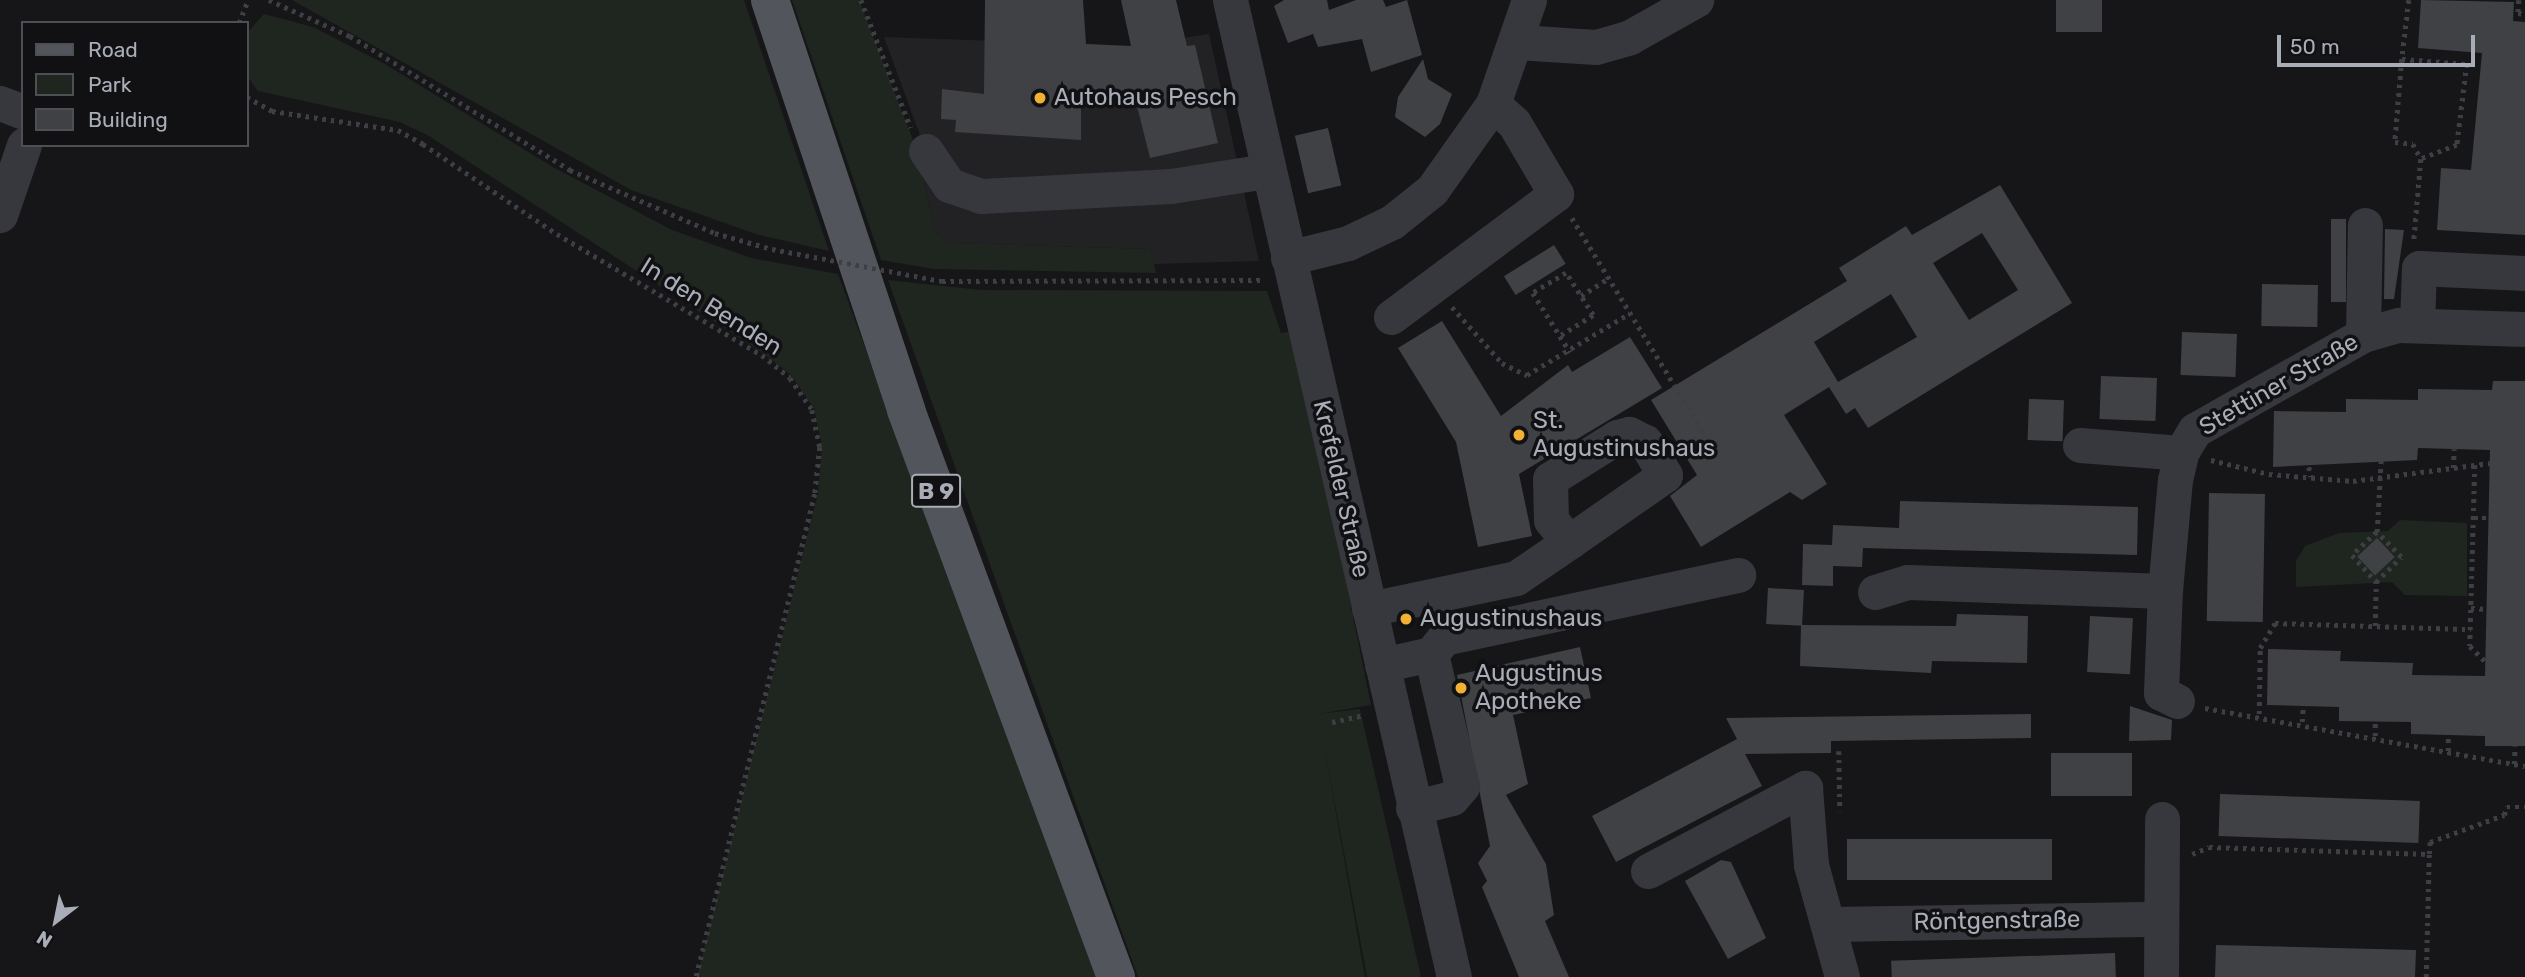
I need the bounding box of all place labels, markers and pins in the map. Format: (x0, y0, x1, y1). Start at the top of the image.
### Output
place label: Autohaus Pesch (1054, 84, 1237, 112)
marker: Autohaus Pesch (1032, 90, 1048, 106)
place label: St. Augustinushaus (1533, 407, 1715, 463)
marker: St. Augustinushaus (1511, 427, 1527, 443)
place label: Augustinushaus (1420, 605, 1602, 633)
marker: Augustinushaus (1398, 611, 1414, 627)
place label: Augustinus Apotheke (1475, 660, 1603, 716)
marker: Augustinus Apotheke (1453, 680, 1469, 696)

